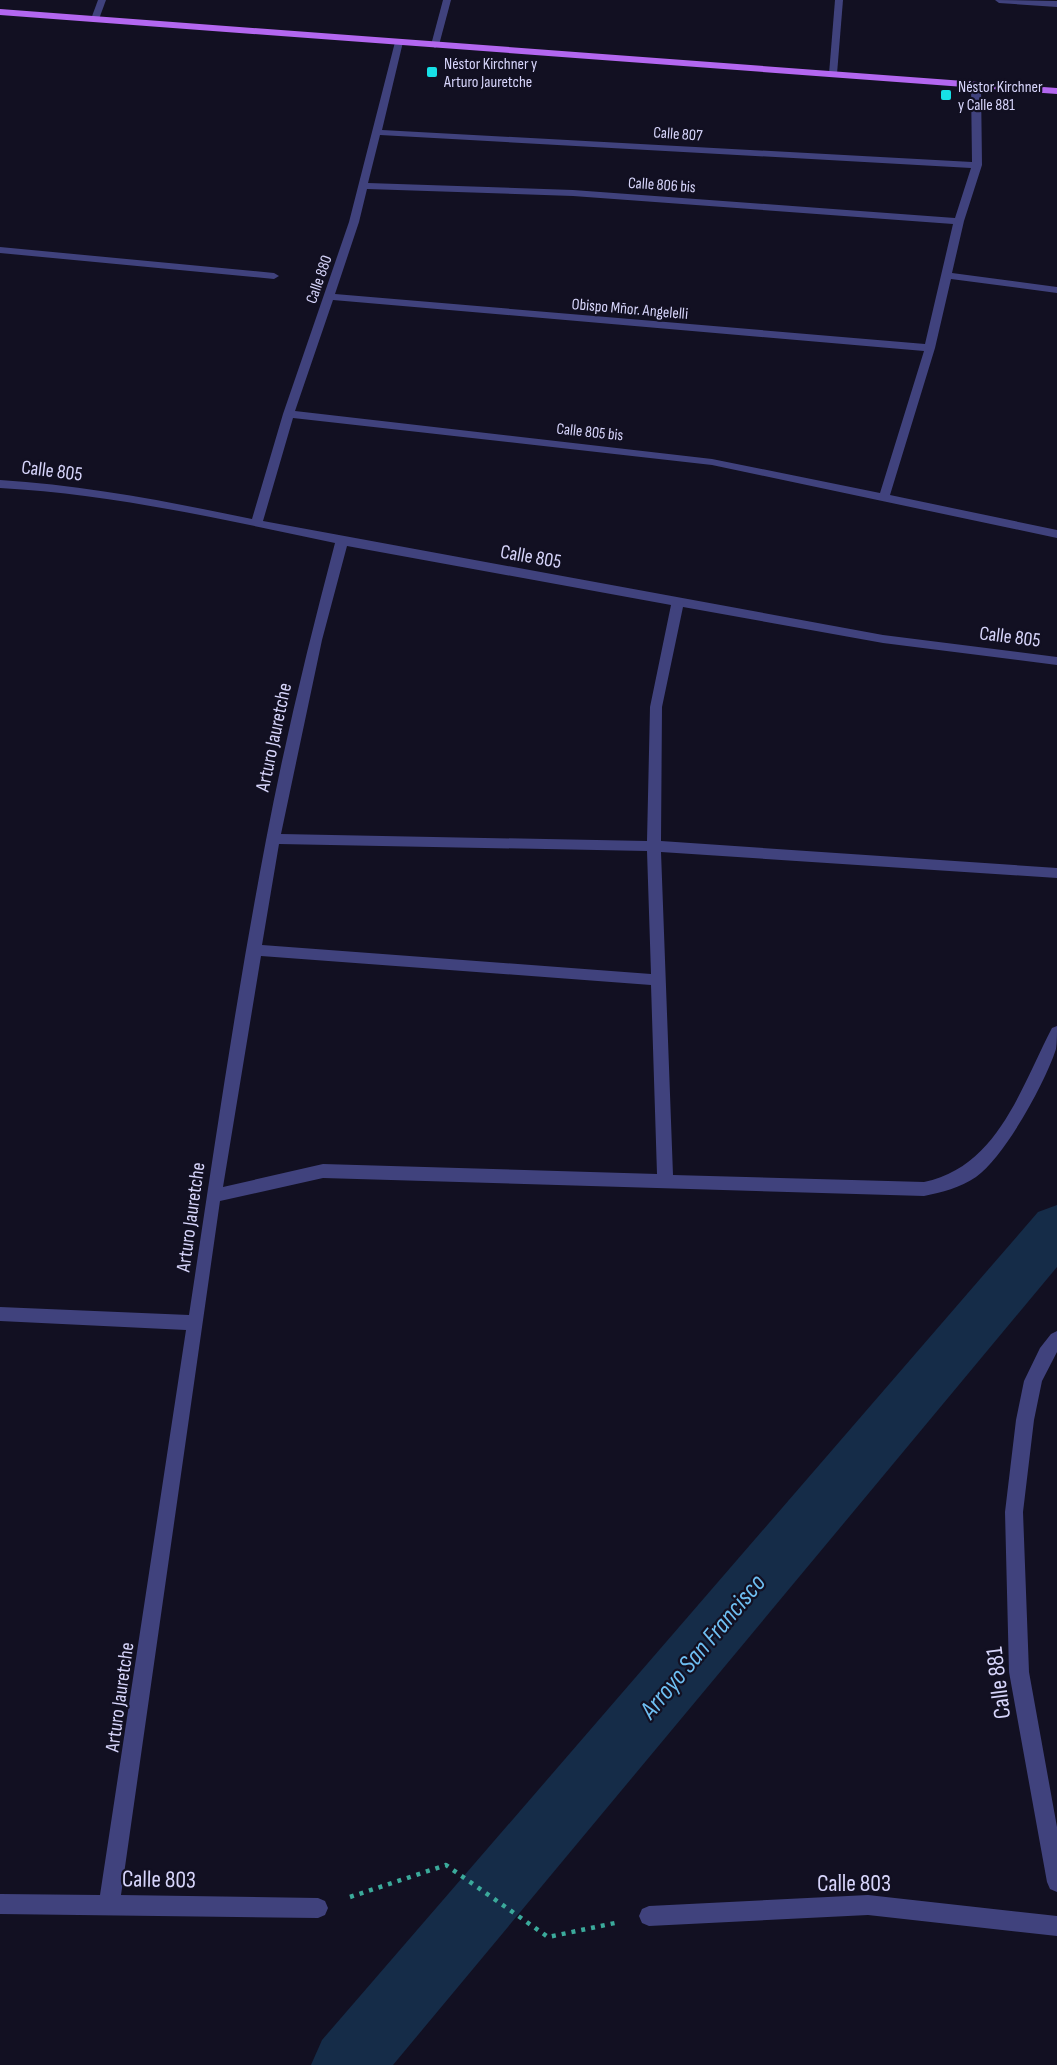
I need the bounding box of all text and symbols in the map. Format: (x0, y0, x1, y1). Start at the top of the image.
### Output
place label: Néstor Kirchner y Arturo Jauretche (443, 55, 537, 92)
marker: Néstor Kirchner y Arturo Jauretche (425, 65, 439, 79)
place label: Néstor Kirchner y Calle 881 (958, 78, 1043, 115)
marker: Néstor Kirchner y Calle 881 (939, 88, 953, 102)
street label: Calle 807 (653, 123, 704, 146)
street label: Calle 806 bis (627, 174, 697, 197)
street label: Calle 880 (302, 253, 336, 306)
street label: Obispo Mñor. Angelelli (571, 295, 689, 324)
street label: Calle 805 bis (556, 420, 624, 445)
street label: Calle 805 (20, 455, 84, 487)
street label: Calle 805 (498, 540, 563, 574)
street label: Calle 805 (978, 621, 1042, 653)
street label: Arturo Jauretche (251, 681, 297, 795)
street label: Arturo Jauretche (171, 1161, 211, 1274)
water label: Arroyo San Francisco (633, 1568, 773, 1726)
street label: Arturo Jauretche (100, 1641, 140, 1754)
street label: Calle 881 (980, 1645, 1017, 1721)
street label: Calle 803 (122, 1864, 196, 1895)
street label: Calle 803 (817, 1869, 891, 1898)

